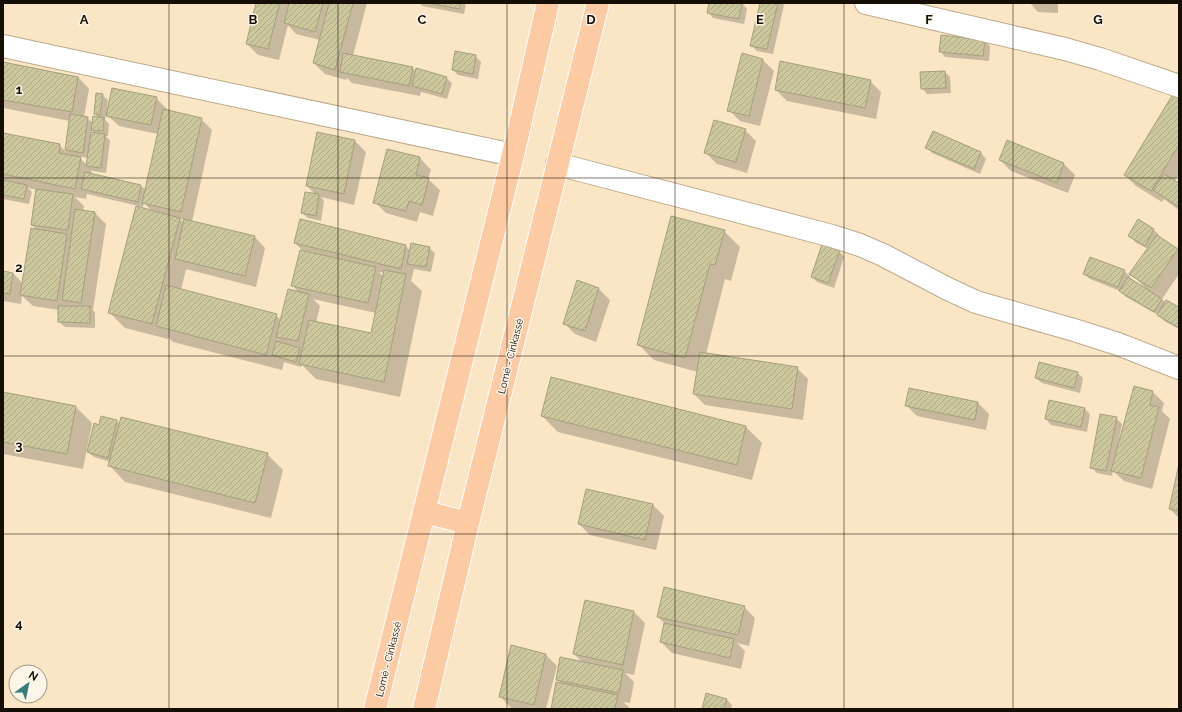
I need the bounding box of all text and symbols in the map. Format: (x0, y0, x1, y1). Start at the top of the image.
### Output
text: A (80, 12, 89, 27)
text: B (249, 12, 258, 27)
text: C (418, 12, 427, 27)
text: D (586, 12, 596, 27)
text: E (756, 12, 764, 27)
text: F (925, 12, 933, 27)
text: G (1093, 12, 1103, 27)
text: 1 (16, 82, 23, 97)
text: 2 (15, 260, 23, 275)
street label: Lomé - Cinkassé (496, 317, 525, 395)
text: 3 (15, 438, 23, 453)
text: 4 (15, 616, 23, 631)
street label: Lomé - Cinkassé (374, 620, 403, 698)
north arrow (8, 664, 48, 704)
text: N (26, 668, 40, 684)

